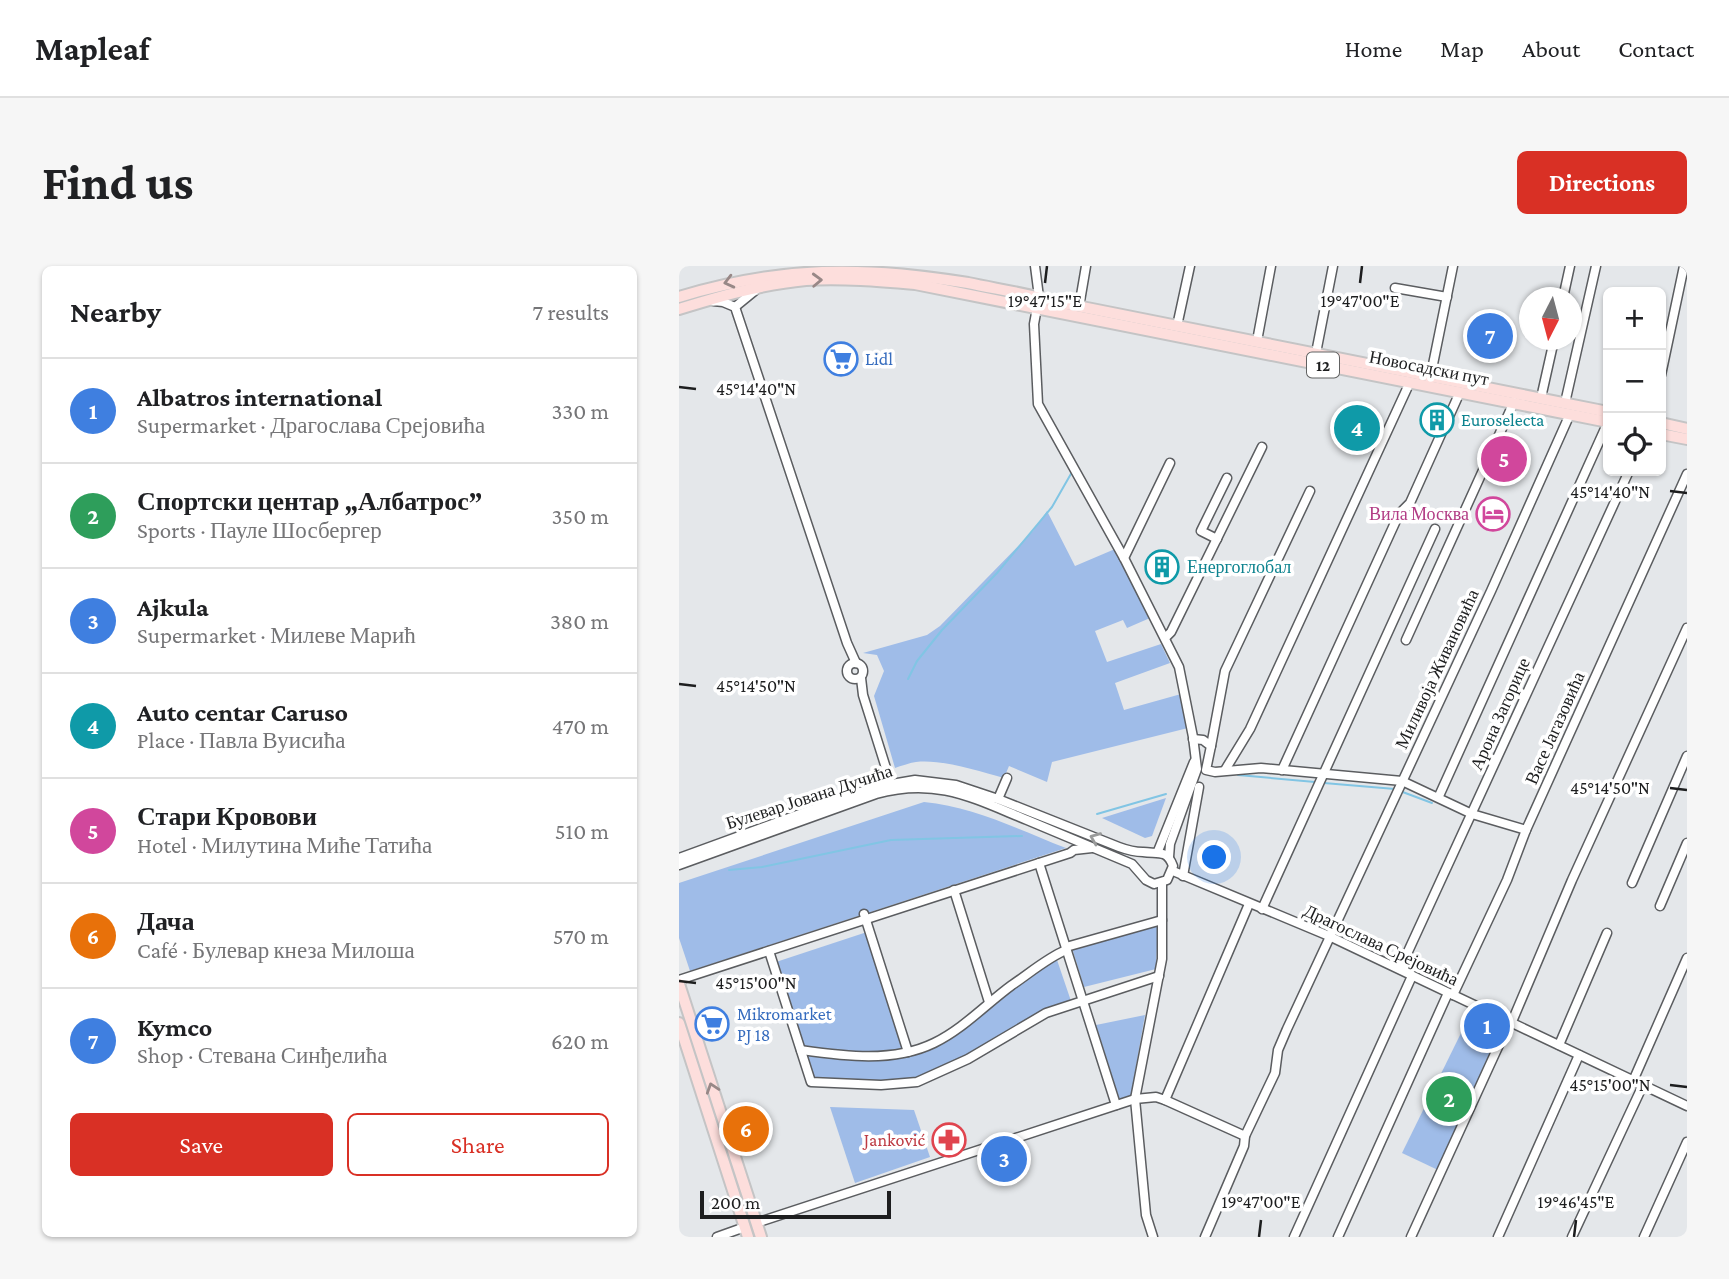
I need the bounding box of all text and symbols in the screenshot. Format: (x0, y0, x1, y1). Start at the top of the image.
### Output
text: Mapleaf (35, 30, 150, 67)
text: Home (1345, 35, 1402, 62)
text: Map (1440, 35, 1484, 62)
text: About (1522, 35, 1580, 62)
text: Contact (1618, 35, 1694, 62)
button: Directions (1517, 151, 1687, 214)
text: Find us (42, 155, 194, 210)
one-way arrow (813, 272, 823, 288)
one-way arrow (724, 274, 736, 288)
north arrow (1519, 287, 1582, 350)
map controls (1603, 287, 1666, 476)
button: + (1603, 287, 1666, 350)
text: 19°47'15"E (1008, 291, 1082, 311)
text: 19°47'00"E (1321, 291, 1400, 311)
text: Nearby (70, 295, 161, 328)
text: 7 results (533, 299, 609, 325)
pin: 7 (1467, 310, 1513, 362)
supermarket icon: Lidl (822, 340, 860, 378)
street label: Новосадски пут (1367, 347, 1491, 389)
place label: Lidl (865, 349, 893, 369)
button: − (1603, 350, 1666, 413)
road number: 12 (1307, 352, 1339, 377)
text: 45°14'40"N (716, 379, 796, 399)
text: Albatros international (137, 383, 382, 412)
text: 1 (89, 398, 97, 424)
text: 330 m (551, 398, 609, 424)
building icon: Euroselecta (1418, 401, 1456, 439)
pin: 4 (1334, 402, 1380, 454)
place label: Euroselecta (1461, 410, 1544, 430)
text: Supermarket · Драгослава Срејовића (137, 412, 485, 438)
button: locate (1603, 413, 1666, 476)
pin: 5 (1481, 433, 1527, 485)
text: 45°14'40"N (1570, 482, 1650, 502)
text: Спортски центар „Албатрос” (137, 487, 482, 516)
hotel icon: Вила Москва (1474, 495, 1512, 533)
text: 2 (87, 503, 99, 529)
text: 350 m (551, 503, 609, 529)
place label: Вила Москва (1369, 504, 1469, 524)
text: Sports · Пауле Шосбергер (137, 517, 382, 543)
building icon: Енергоглобал (1143, 548, 1181, 586)
place label: Енергоглобал (1187, 557, 1291, 577)
street label: Миливоја Живановића (1391, 586, 1483, 752)
text: Ajkula (137, 593, 209, 622)
text: 3 (87, 608, 99, 634)
text: 380 m (550, 608, 609, 634)
text: Supermarket · Милеве Марић (137, 622, 416, 648)
street label: Арона Загорице (1466, 655, 1534, 773)
street label: Васе Јагазовића (1521, 669, 1589, 787)
text: 45°14'50"N (716, 676, 796, 696)
text: Auto centar Caruso (137, 698, 348, 727)
text: 4 (87, 713, 99, 739)
text: 470 m (552, 713, 609, 739)
text: Place · Павла Вуисића (137, 727, 345, 753)
street label: Булевар Јована Дучића (723, 761, 895, 833)
text: 45°14'50"N (1570, 778, 1650, 798)
text: Стари Кровови (137, 802, 317, 831)
text: 5 (87, 818, 99, 844)
text: 510 m (555, 818, 609, 844)
text: Hotel · Милутина Миће Татића (137, 832, 432, 858)
one-way arrow (1090, 832, 1102, 846)
your location (1197, 840, 1231, 874)
street label: Драгослава Срејовића (1300, 900, 1462, 990)
text: Дача (137, 907, 195, 936)
text: 6 (87, 923, 99, 949)
text: 570 m (553, 923, 609, 949)
text: Café · Булевар кнеза Милоша (137, 937, 415, 963)
text: 45°15'00"N (715, 973, 797, 993)
pin: 1 (1464, 1000, 1510, 1052)
place label: Mikromarket PJ 18 (737, 1004, 833, 1045)
supermarket icon: Mikromarket PJ 18 (693, 1005, 731, 1043)
text: Kymco (137, 1013, 212, 1042)
text: 7 (87, 1028, 99, 1054)
text: 620 m (551, 1028, 609, 1054)
text: Shop · Стевана Синђелића (137, 1042, 387, 1068)
pin: 2 (1426, 1073, 1472, 1125)
text: 45°15'00"N (1569, 1075, 1651, 1095)
one-way arrow (706, 1082, 721, 1094)
pin: 6 (723, 1103, 769, 1155)
button: Save (70, 1113, 333, 1176)
button: Share (347, 1113, 609, 1176)
pharmacy icon: Janković (930, 1121, 968, 1159)
place label: Janković (862, 1130, 926, 1150)
pin: 3 (981, 1133, 1027, 1185)
scale bar (700, 1188, 891, 1220)
text: 200 m (711, 1192, 760, 1213)
text: 19°47'00"E (1222, 1192, 1301, 1212)
text: 19°46'45"E (1538, 1192, 1615, 1212)

